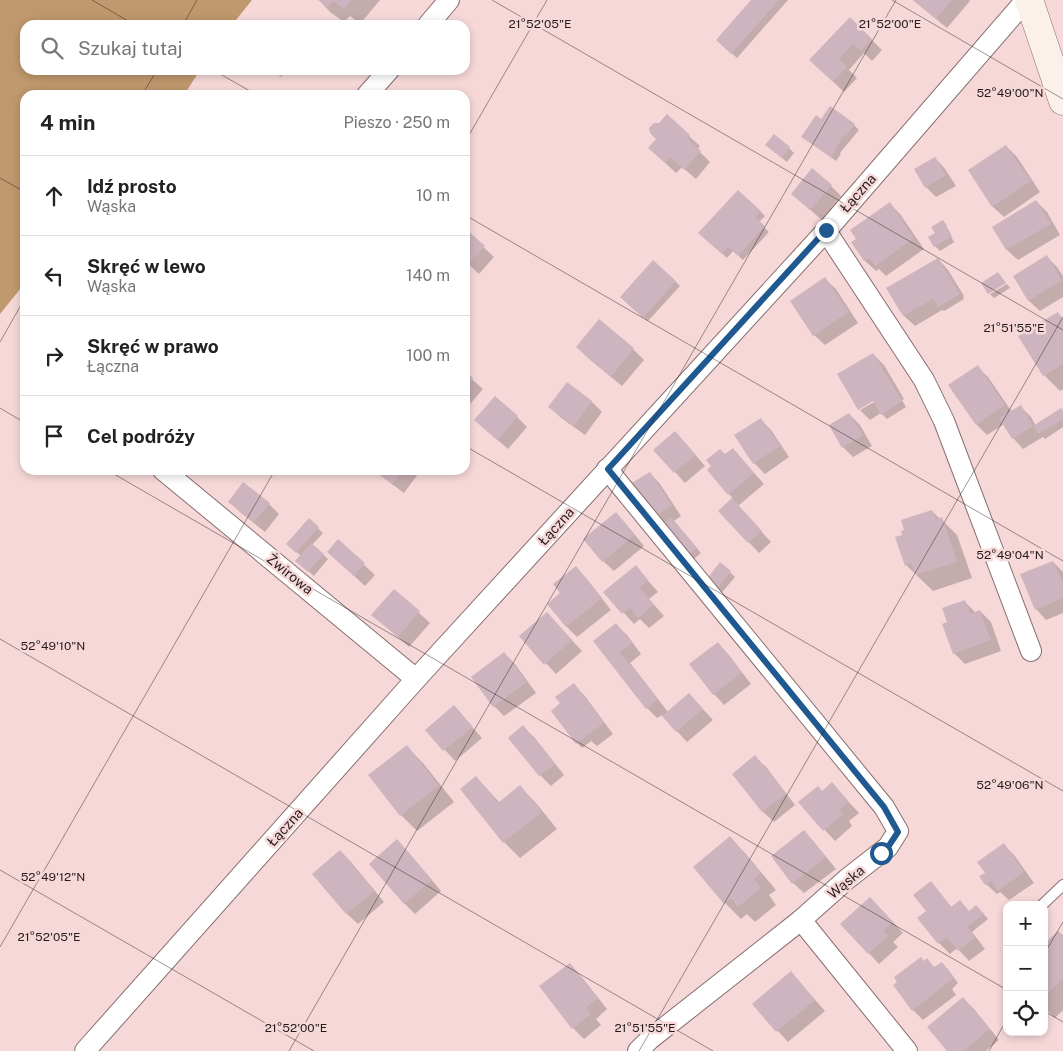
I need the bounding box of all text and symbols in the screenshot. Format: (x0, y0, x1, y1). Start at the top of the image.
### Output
text: 21°52'05"E (509, 17, 572, 31)
text: 21°52'00"E (859, 17, 921, 31)
search box (20, 20, 470, 75)
icon: search (38, 34, 66, 62)
text: Szukaj tutaj (78, 37, 183, 59)
text: 52°49'00"N (976, 86, 1044, 100)
text: 4 min (40, 110, 95, 135)
text: Pieszo · 250 m (344, 113, 450, 132)
street label: Łączna (837, 171, 879, 215)
text: Idź prosto (87, 175, 177, 197)
icon: ahead (40, 182, 68, 210)
text: 10 m (416, 186, 450, 205)
text: Wąska (87, 197, 136, 216)
route end (815, 219, 838, 242)
text: Skręć w lewo (87, 255, 206, 277)
icon: left (40, 262, 68, 290)
text: 140 m (406, 266, 450, 285)
text: Wąska (87, 277, 136, 296)
text: 21°51'55"E (983, 321, 1045, 335)
text: Skręć w prawo (87, 335, 219, 357)
icon: right (40, 342, 68, 370)
text: 100 m (406, 346, 450, 365)
text: Łączna (87, 357, 139, 376)
icon: arrive (40, 422, 68, 450)
text: Cel podróży (87, 425, 195, 447)
street label: Łączna (535, 504, 577, 548)
text: 52°49'04"N (976, 548, 1044, 562)
street label: Żwirowa (264, 549, 318, 597)
text: 52°49'10"N (21, 639, 85, 653)
text: 52°49'06"N (976, 778, 1044, 792)
street label: Łączna (264, 805, 306, 849)
route start (870, 842, 893, 865)
street label: Wąska (824, 862, 868, 902)
text: 52°49'12"N (21, 870, 85, 884)
map controls (1003, 901, 1048, 1036)
button: + (1003, 901, 1048, 946)
text: 21°52'05"E (18, 930, 81, 944)
button: − (1003, 946, 1048, 991)
button: locate (1003, 991, 1048, 1036)
text: 21°52'00"E (265, 1021, 327, 1035)
text: 21°51'55"E (614, 1021, 676, 1035)

